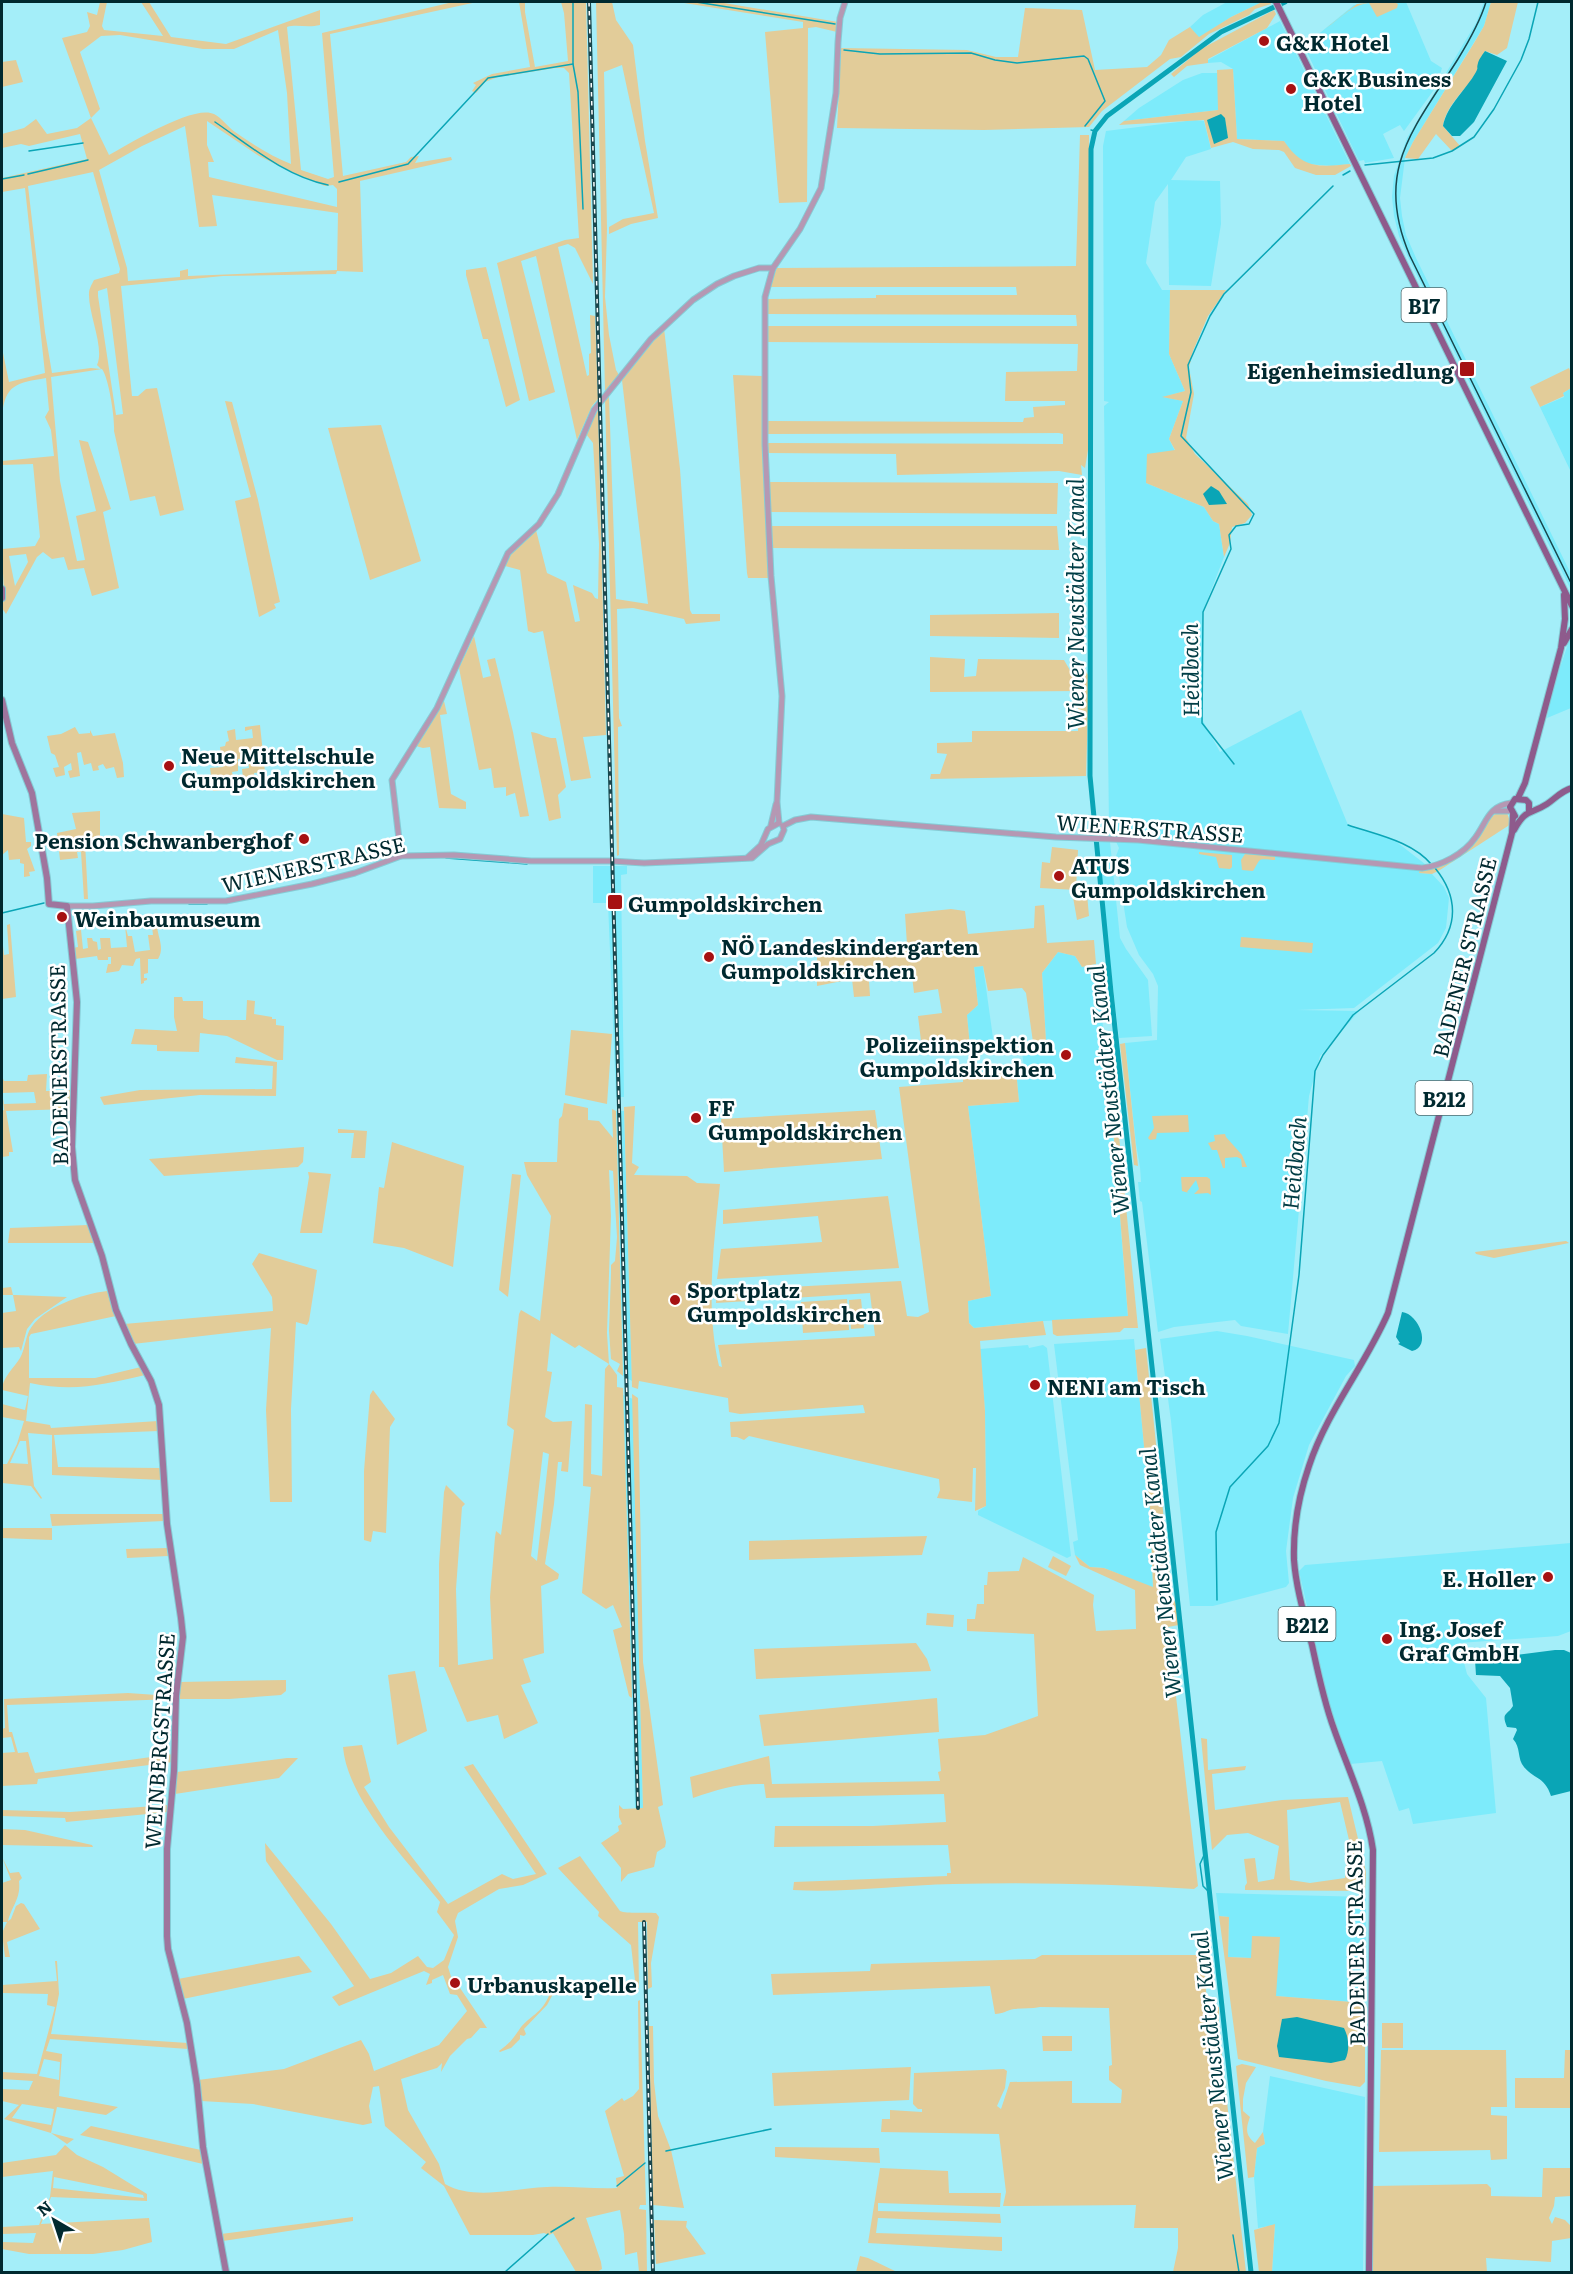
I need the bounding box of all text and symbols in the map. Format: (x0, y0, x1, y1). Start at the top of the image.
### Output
place label: G&K Hotel (1276, 26, 1389, 57)
marker: G&K Hotel (1257, 34, 1271, 48)
place label: G&K Business Hotel (1303, 62, 1451, 117)
marker: G&K Business Hotel (1284, 82, 1298, 96)
road number: B17 (1402, 288, 1446, 322)
place label: Eigenheimsiedlung (1247, 354, 1454, 385)
marker: Eigenheimsiedlung (1458, 360, 1476, 378)
water label: Wiener Neustädter Kanal (1058, 478, 1091, 730)
water label: Heidbach (1172, 623, 1206, 717)
place label: Neue Mittelschule Gumpoldskirchen (181, 739, 376, 794)
marker: Neue Mittelschule Gumpoldskirchen (162, 759, 176, 773)
street label: WIENERSTRASSE (1055, 805, 1245, 849)
place label: Pension Schwanberghof (34, 824, 294, 855)
street label: WIENERSTRASSE (218, 827, 408, 899)
marker: Pension Schwanberghof (297, 832, 311, 846)
place label: ATUS Gumpoldskirchen (1071, 849, 1266, 904)
street label: BADENER STRASSE (1423, 854, 1503, 1060)
marker: ATUS Gumpoldskirchen (1052, 869, 1066, 883)
place label: Gumpoldskirchen (628, 887, 823, 918)
marker: Gumpoldskirchen (606, 893, 624, 911)
place label: Weinbaumuseum (74, 902, 261, 933)
marker: Weinbaumuseum (55, 910, 69, 924)
place label: NÖ Landeskindergarten Gumpoldskirchen (721, 930, 979, 985)
marker: NÖ Landeskindergarten Gumpoldskirchen (702, 950, 716, 964)
water label: Wiener Neustädter Kanal (1077, 963, 1137, 1217)
street label: BADENERSTRASSE (40, 964, 74, 1166)
place label: Polizeiinspektion Gumpoldskirchen (859, 1028, 1054, 1083)
marker: Polizeiinspektion Gumpoldskirchen (1059, 1048, 1073, 1062)
road number: B212 (1416, 1081, 1472, 1115)
place label: FF Gumpoldskirchen (708, 1091, 903, 1146)
marker: FF Gumpoldskirchen (689, 1111, 703, 1125)
water label: Heidbach (1272, 1115, 1314, 1211)
place label: Sportplatz Gumpoldskirchen (687, 1273, 882, 1328)
marker: Sportplatz Gumpoldskirchen (668, 1293, 682, 1307)
place label: NENI am Tisch (1047, 1370, 1206, 1401)
marker: NENI am Tisch (1028, 1378, 1042, 1392)
water label: Wiener Neustädter Kanal (1129, 1446, 1189, 1700)
place label: E. Holler (1442, 1562, 1537, 1593)
marker: E. Holler (1541, 1570, 1555, 1584)
road number: B212 (1278, 1607, 1336, 1641)
place label: Ing. Josef Graf GmbH (1399, 1612, 1520, 1667)
street label: WEINBERGSTRASSE (135, 1632, 181, 1850)
marker: Ing. Josef Graf GmbH (1380, 1632, 1394, 1646)
street label: BADENER STRASSE (1337, 1840, 1371, 2046)
water label: Wiener Neustädter Kanal (1181, 1929, 1241, 2183)
place label: Urbanuskapelle (467, 1968, 637, 1999)
marker: Urbanuskapelle (448, 1976, 462, 1990)
north arrow (24, 2190, 84, 2250)
text: N (31, 2194, 57, 2221)

